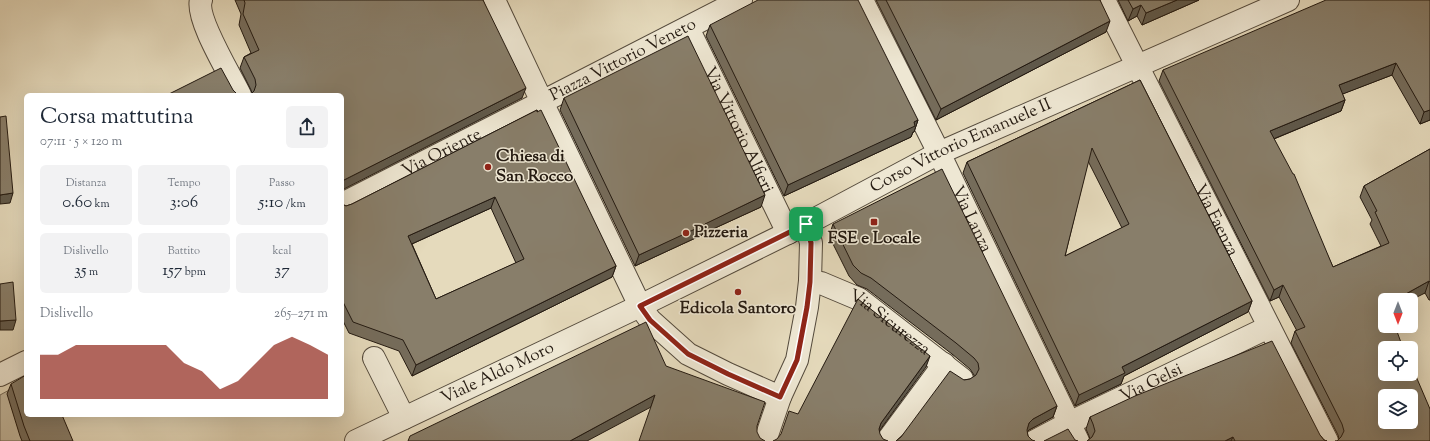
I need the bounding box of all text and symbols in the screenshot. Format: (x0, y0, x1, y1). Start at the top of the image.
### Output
street label: Piazza Vittorio Veneto (546, 13, 701, 108)
street label: Via Vittorio Alfieri (697, 63, 779, 198)
street label: Corso Vittorio Emanuele II (866, 93, 1056, 200)
text: Corsa mattutina (40, 102, 194, 134)
button: share (286, 106, 328, 148)
street label: Via Oriente (398, 123, 486, 183)
text: 07:11 · 5 × 120 m (40, 133, 122, 151)
place label: Chiesa di San Rocco (496, 145, 573, 189)
marker: Chiesa di San Rocco (483, 162, 493, 172)
text: Distanza (66, 175, 106, 191)
text: Tempo (168, 175, 201, 191)
text: Passo (269, 175, 295, 191)
street label: Via Faenza (1187, 180, 1244, 261)
street label: Via Lanza (945, 182, 997, 257)
text: 0.60 (62, 191, 92, 215)
text: 3:06 (170, 191, 198, 215)
text: 5:10 (258, 191, 283, 215)
text: km (92, 196, 110, 212)
text: /km (283, 196, 306, 212)
pin (789, 207, 823, 241)
icon: arrive (795, 213, 817, 235)
marker: FSE e Locale (869, 217, 879, 227)
place label: Pizzeria (694, 221, 748, 245)
place label: FSE e Locale (828, 227, 920, 251)
marker: Pizzeria (681, 228, 691, 238)
text: Dislivello (64, 243, 108, 259)
text: Battito (168, 243, 200, 259)
text: kcal (273, 243, 291, 259)
text: 35 (74, 259, 87, 283)
text: 157 (162, 259, 182, 283)
text: 37 (274, 259, 290, 283)
text: m (87, 264, 98, 280)
text: bpm (182, 264, 206, 280)
street label: Via Sicurezza (845, 284, 935, 362)
marker: Edicola Santoro (733, 287, 743, 297)
north arrow (1378, 293, 1418, 333)
map controls (1378, 293, 1418, 429)
place label: Edicola Santoro (680, 297, 796, 321)
text: Dislivello (40, 305, 93, 323)
text: 265–271 m (274, 305, 328, 323)
street label: Viale Aldo Moro (437, 336, 558, 411)
button: locate (1378, 341, 1418, 381)
street label: Via Gelsi (1116, 358, 1187, 409)
button: layers (1378, 389, 1418, 429)

